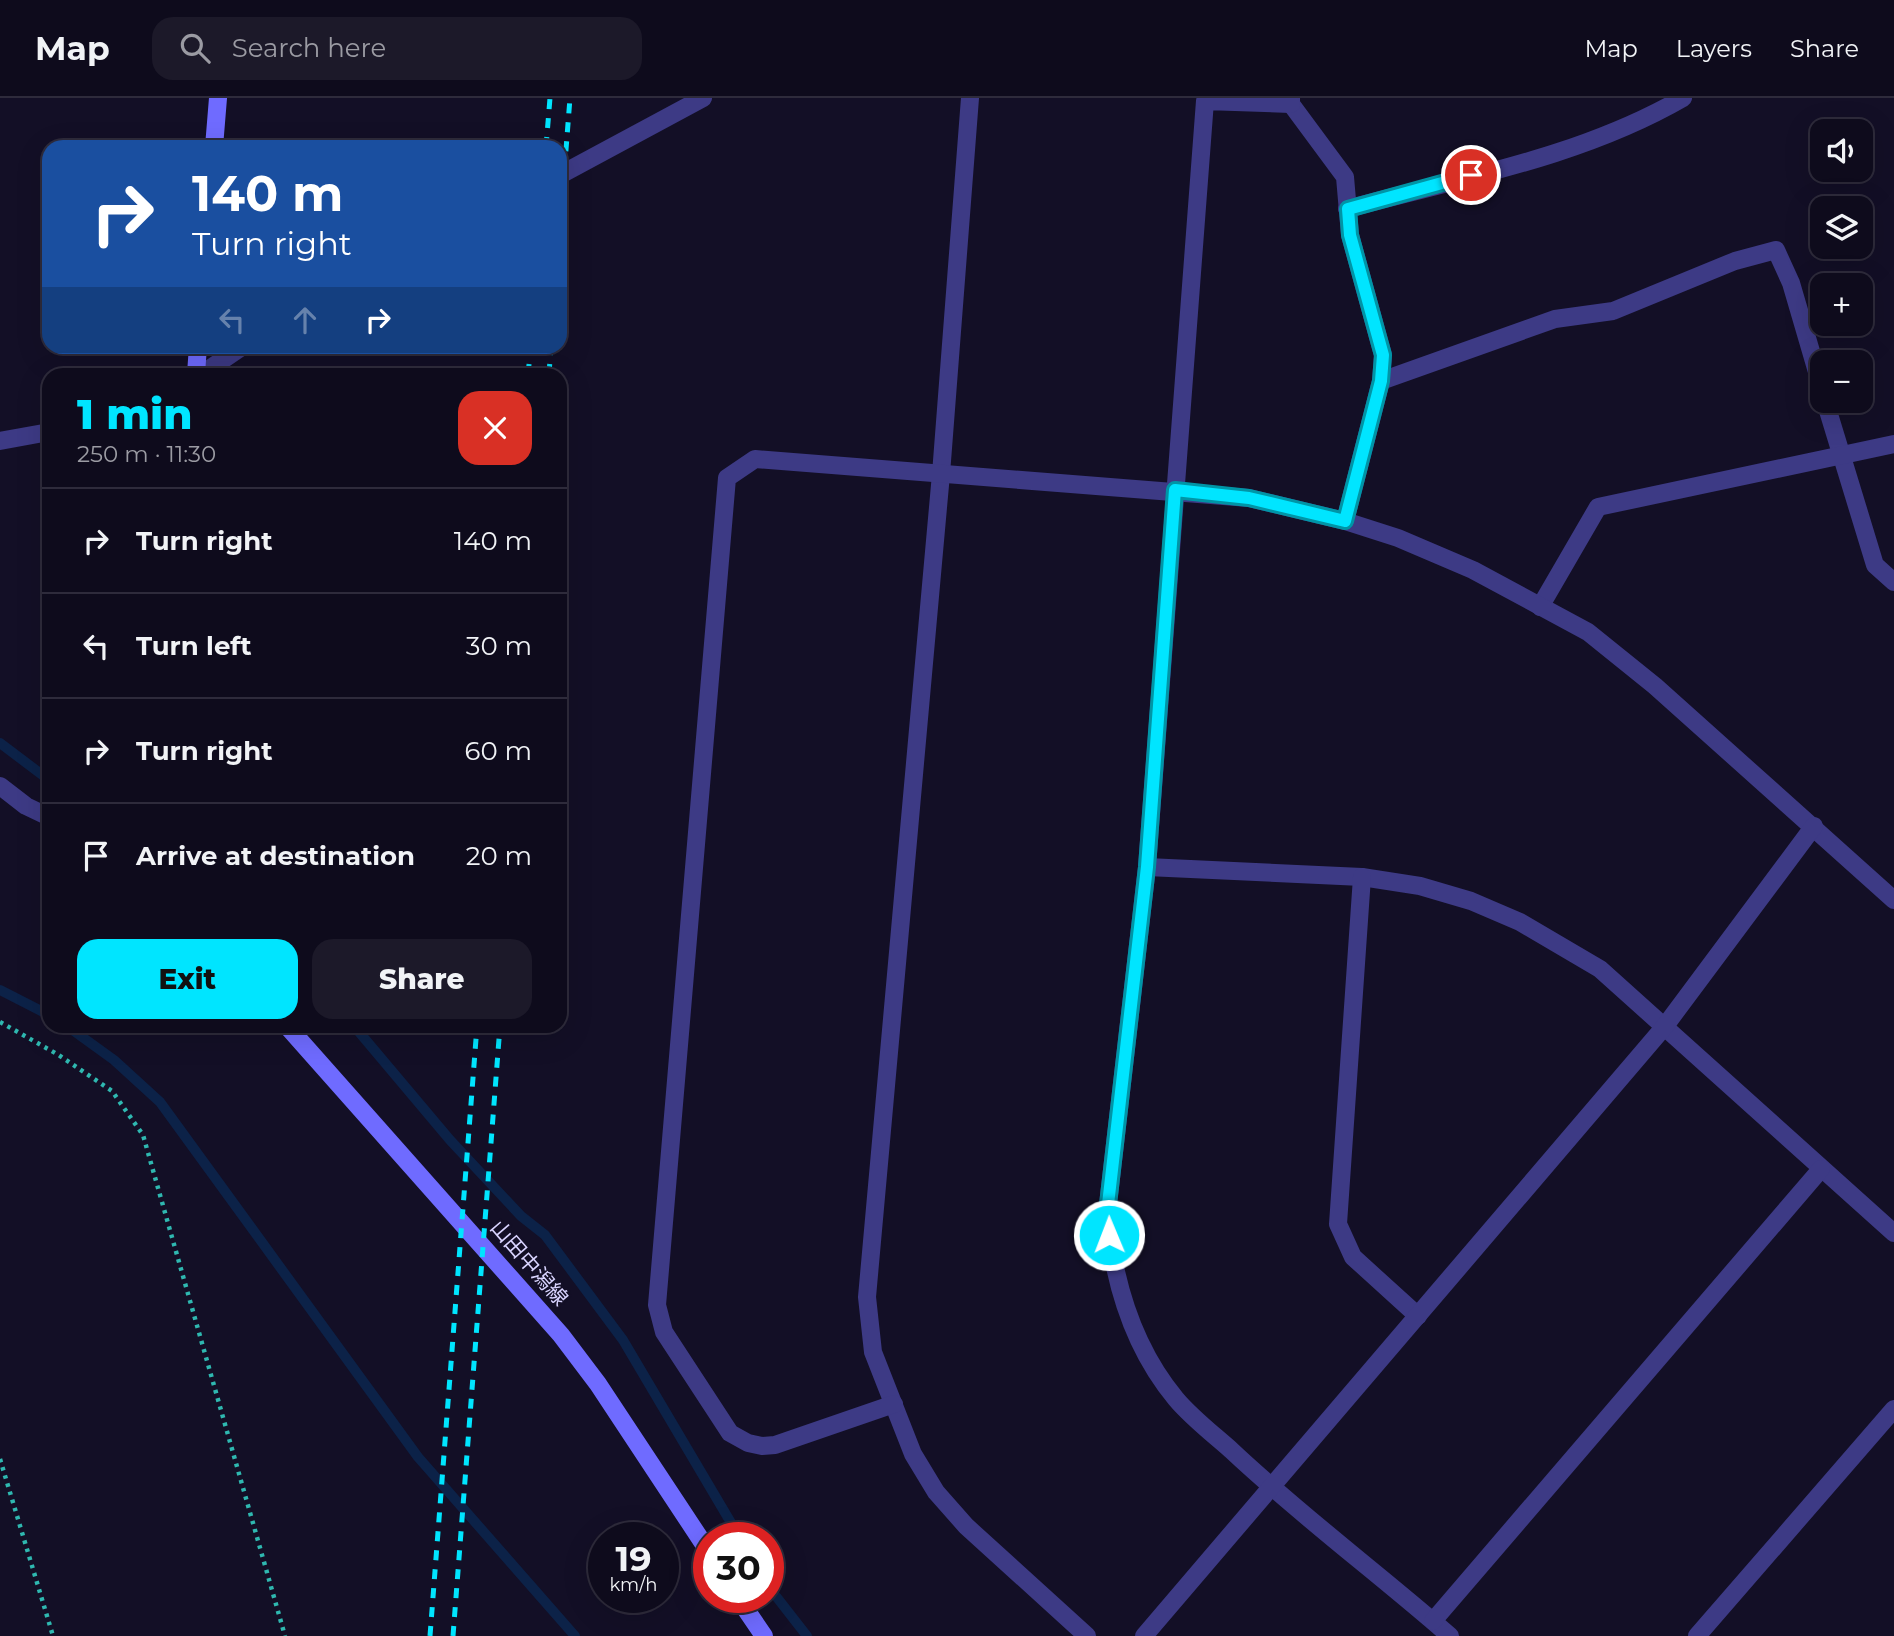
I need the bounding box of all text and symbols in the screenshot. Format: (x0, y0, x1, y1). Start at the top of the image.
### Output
search box (152, 17, 642, 80)
text: Map (35, 28, 110, 68)
icon: search (176, 29, 214, 67)
text: Search here (232, 32, 386, 64)
text: Map (1584, 34, 1638, 63)
text: Layers (1676, 34, 1752, 63)
text: Share (1790, 34, 1859, 63)
map controls (1810, 119, 1873, 413)
button: sound (1810, 119, 1873, 182)
pin (1441, 145, 1501, 205)
icon: arrive (1452, 156, 1490, 194)
text: 140 m (192, 164, 344, 223)
icon: right (77, 168, 168, 259)
button: layers (1810, 196, 1873, 259)
text: Turn right (192, 224, 352, 263)
button: + (1810, 273, 1873, 336)
icon: left (213, 301, 251, 339)
icon: ahead (286, 301, 324, 339)
icon: right (359, 301, 397, 339)
button: − (1810, 350, 1873, 413)
text: 1 min (77, 388, 193, 440)
button: close (458, 391, 532, 465)
text: 250 m · 11:30 (77, 440, 216, 468)
icon: right (77, 522, 115, 560)
text: Turn right (136, 525, 272, 557)
text: 140 m (454, 525, 532, 557)
icon: left (77, 627, 115, 665)
text: Turn left (136, 630, 252, 662)
text: 30 m (466, 630, 532, 662)
icon: right (77, 732, 115, 770)
text: Turn right (136, 735, 272, 767)
text: 60 m (465, 735, 532, 767)
icon: arrive (77, 837, 115, 875)
text: Arrive at destination (136, 840, 415, 872)
text: 20 m (466, 840, 532, 872)
button: Exit (77, 939, 298, 1019)
button: Share (312, 939, 532, 1019)
position arrow (1072, 1198, 1146, 1272)
street label: 山田中潟線 (486, 1215, 573, 1310)
speed limit sign: 30 (693, 1522, 784, 1613)
text: 19 (615, 1537, 652, 1580)
text: km/h (609, 1574, 658, 1596)

